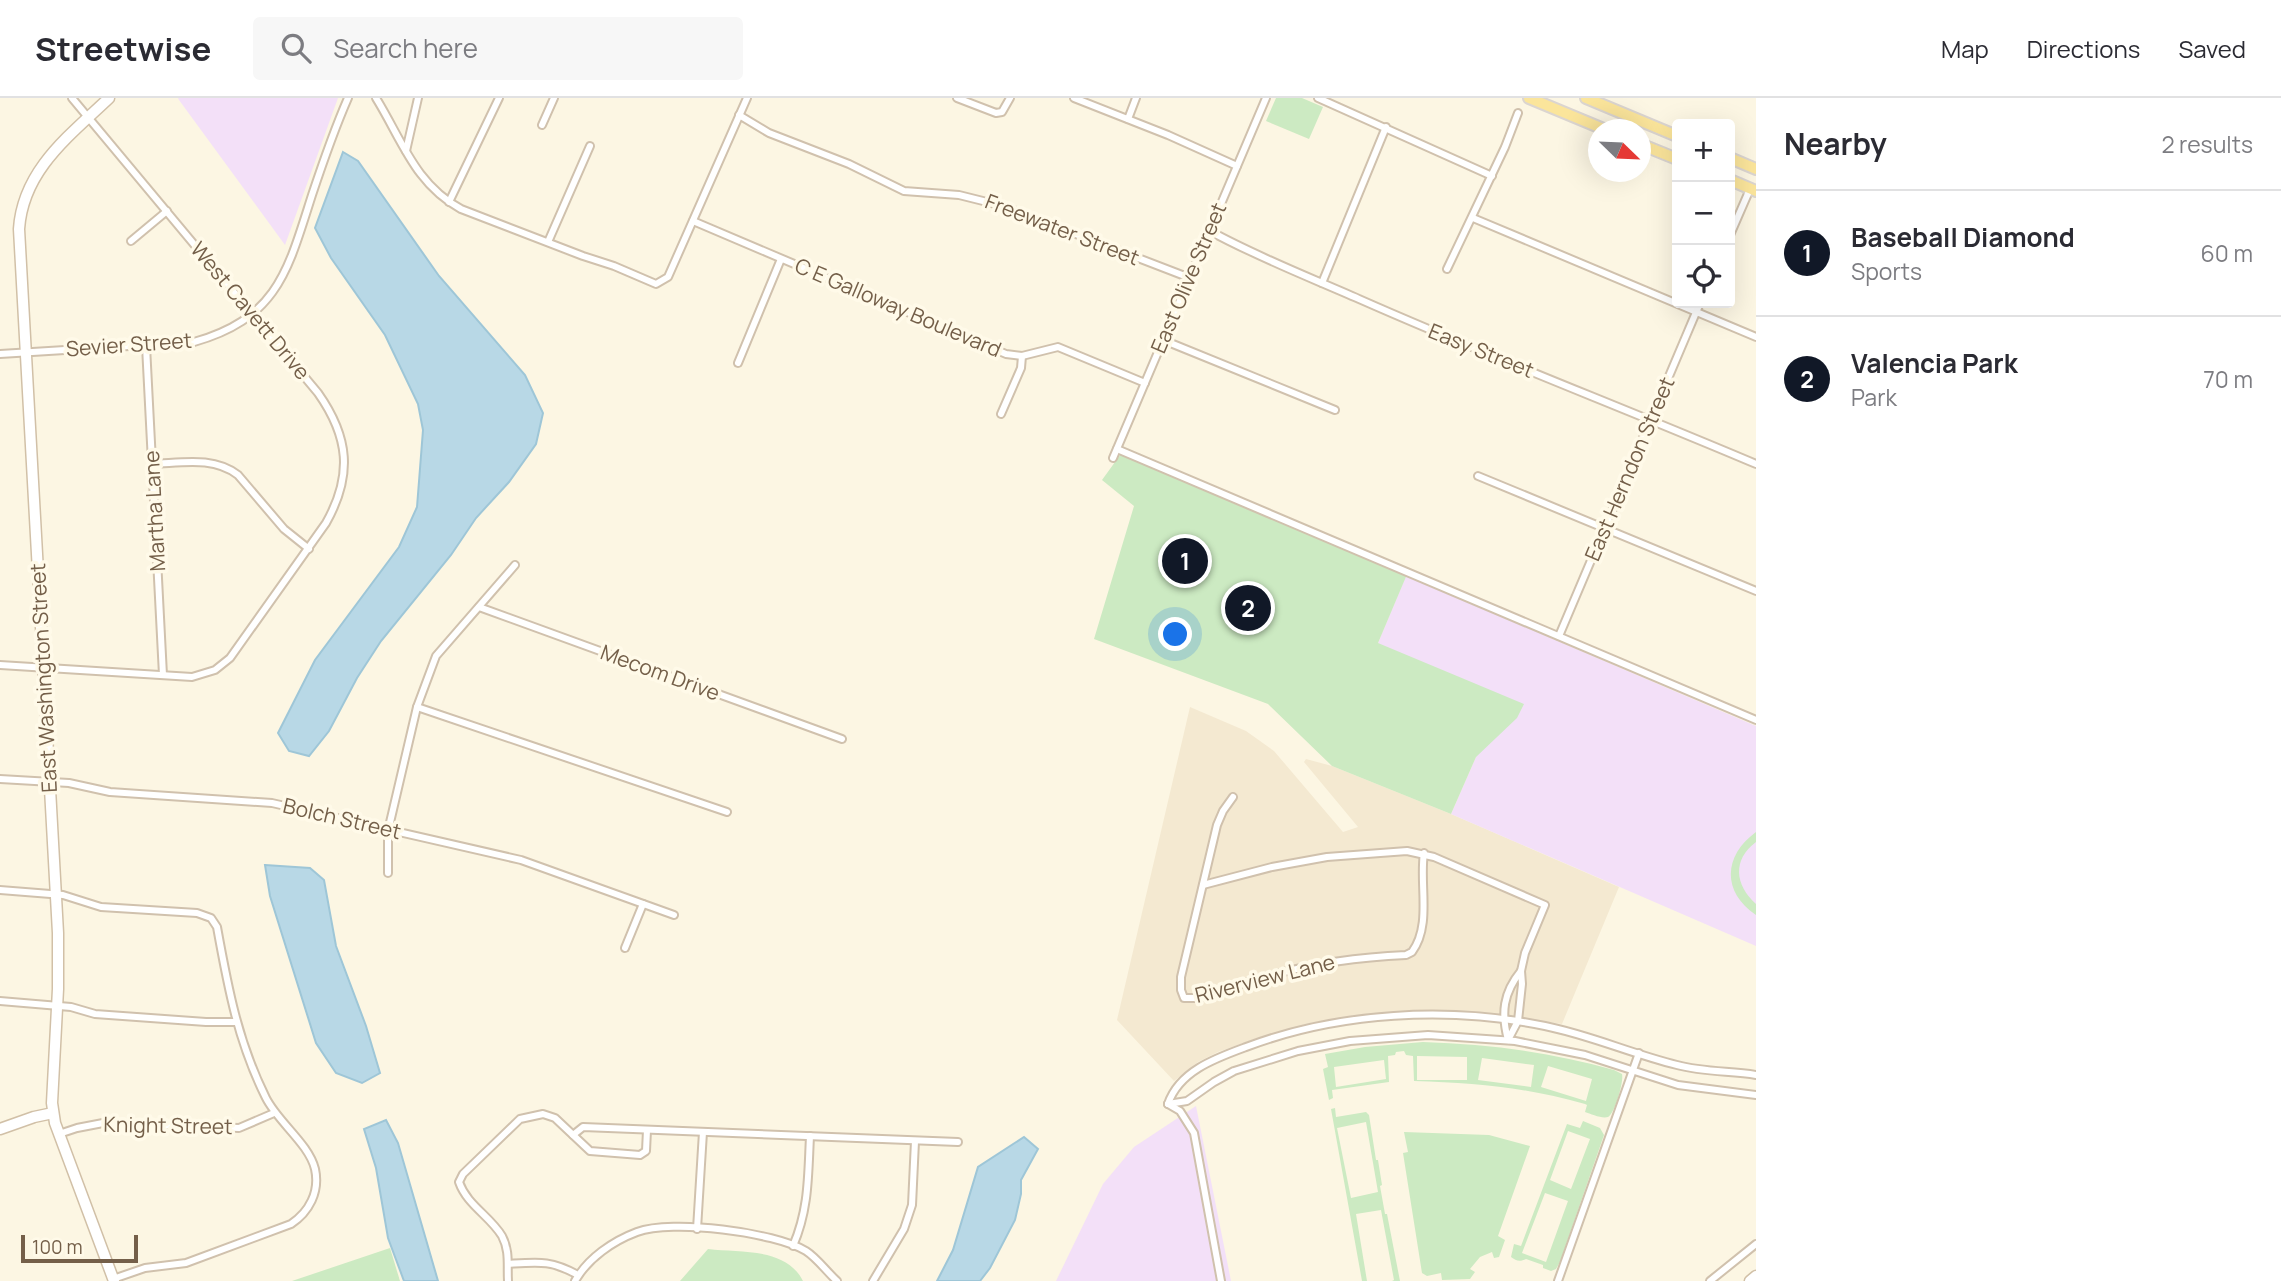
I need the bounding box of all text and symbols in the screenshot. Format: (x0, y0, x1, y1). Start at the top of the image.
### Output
search box (253, 17, 743, 80)
text: Streetwise (35, 26, 211, 71)
icon: search (277, 29, 315, 67)
text: Search here (333, 30, 478, 66)
text: Map (1941, 32, 1989, 65)
text: Directions (2027, 32, 2140, 65)
text: Saved (2178, 32, 2246, 65)
north arrow (1588, 119, 1651, 182)
map controls (1672, 119, 1735, 308)
button: + (1672, 119, 1735, 182)
text: Nearby (1784, 123, 1887, 164)
text: 2 results (2161, 128, 2253, 160)
button: − (1672, 182, 1735, 245)
street label: Freewater Street (981, 187, 1143, 271)
street label: East Olive Street (1144, 198, 1232, 357)
text: Baseball Diamond (1851, 219, 2075, 255)
street label: West Cavett Drive (185, 235, 317, 385)
text: 1 (1802, 237, 1812, 269)
text: 60 m (2201, 237, 2253, 269)
button: locate (1672, 245, 1735, 308)
street label: C E Galloway Boulevard (791, 251, 1006, 363)
text: Sports (1851, 255, 1922, 287)
street label: Easy Street (1425, 316, 1538, 384)
street label: Sevier Street (65, 326, 193, 362)
text: Valencia Park (1851, 345, 2018, 381)
text: 2 (1800, 363, 1814, 395)
text: 70 m (2203, 363, 2253, 395)
street label: East Herndon Street (1578, 372, 1680, 565)
text: Park (1851, 381, 1897, 413)
street label: Martha Lane (137, 450, 171, 572)
pin: 1 (1162, 535, 1208, 587)
street label: East Washington Street (23, 563, 63, 793)
pin: 2 (1225, 582, 1271, 634)
your location (1158, 617, 1192, 651)
street label: Mecom Drive (597, 638, 724, 707)
street label: Bolch Street (281, 791, 404, 845)
street label: Riverview Lane (1192, 947, 1338, 1009)
street label: Knight Street (103, 1110, 233, 1140)
scale bar (21, 1232, 138, 1264)
text: 100 m (32, 1234, 83, 1260)

